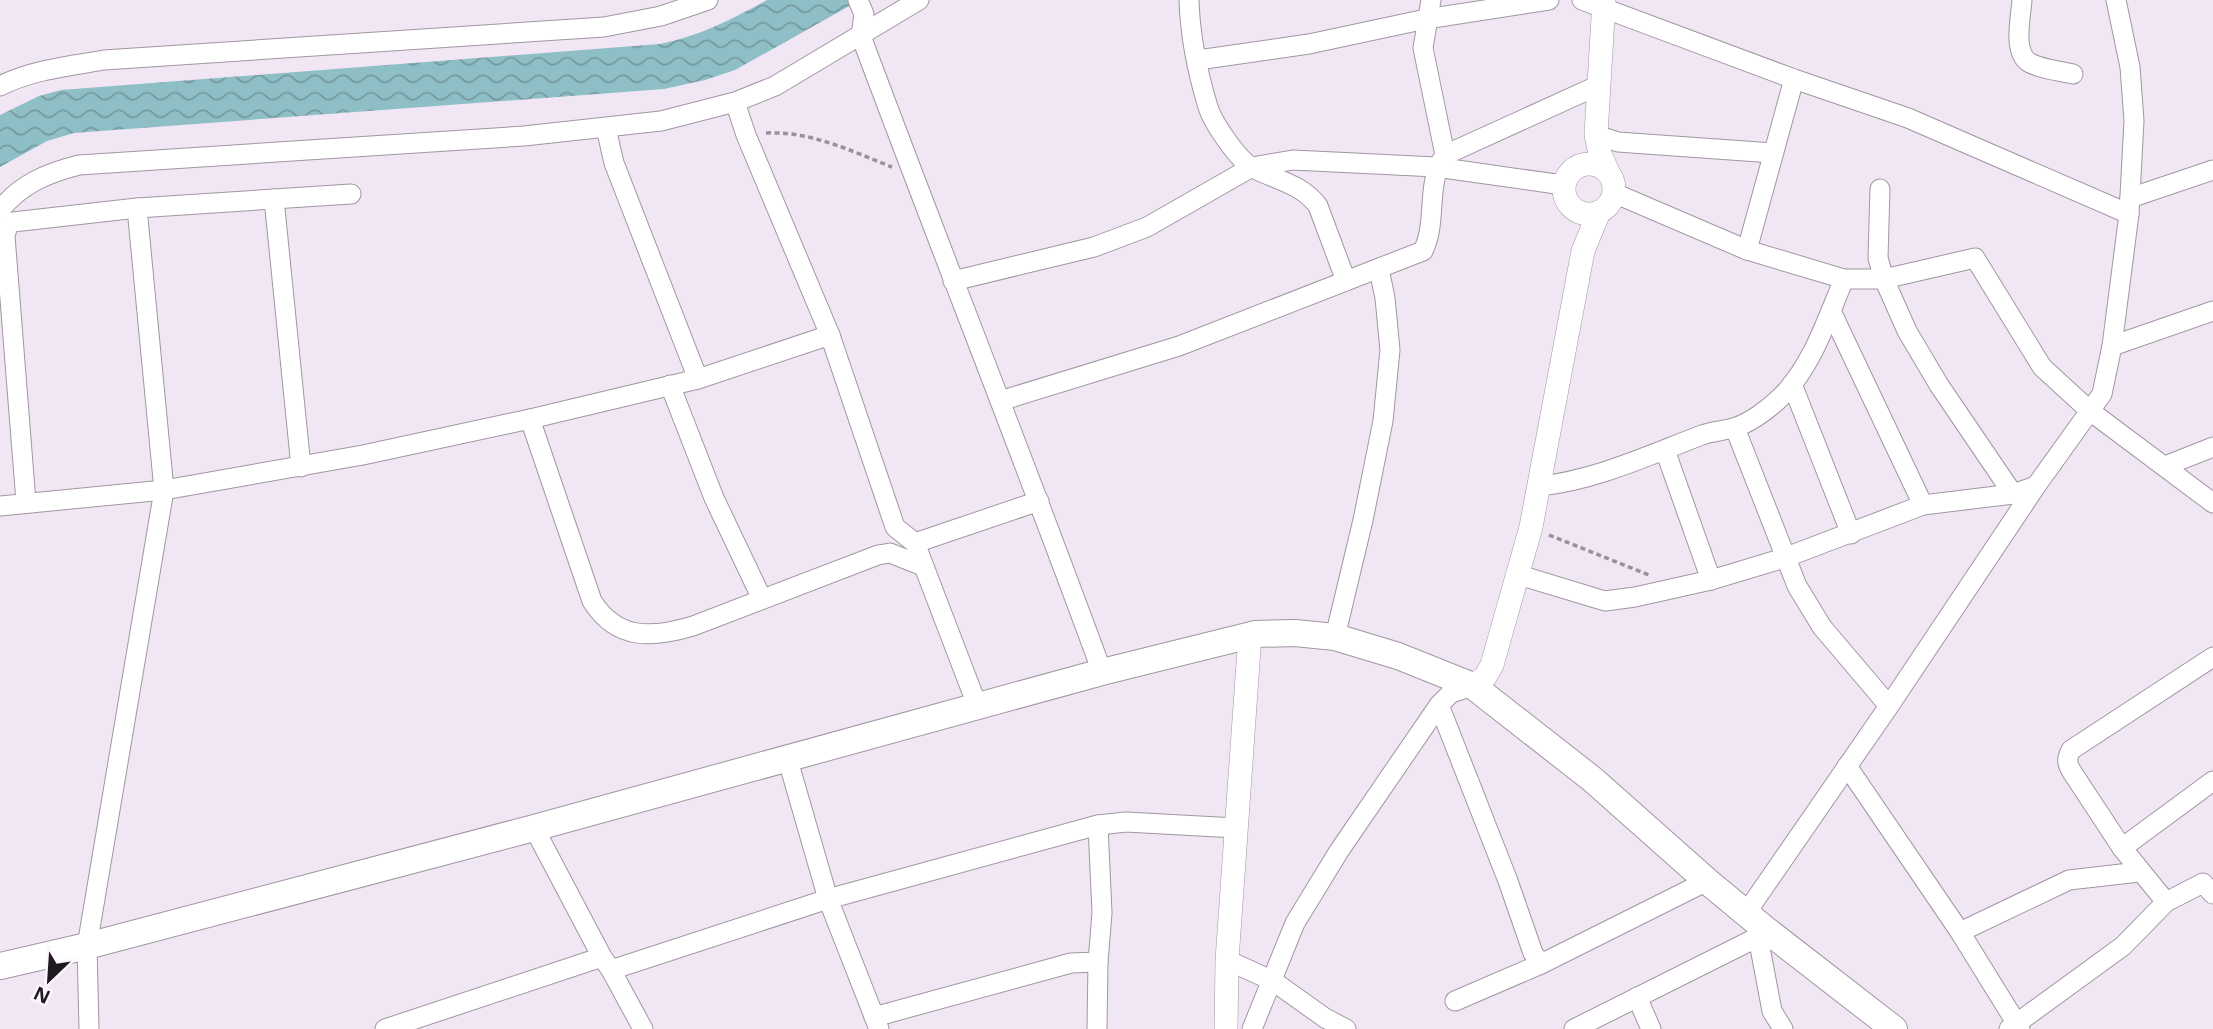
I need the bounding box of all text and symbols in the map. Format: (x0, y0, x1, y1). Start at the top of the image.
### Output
north arrow (14, 945, 84, 1015)
text: N (29, 980, 54, 1010)

